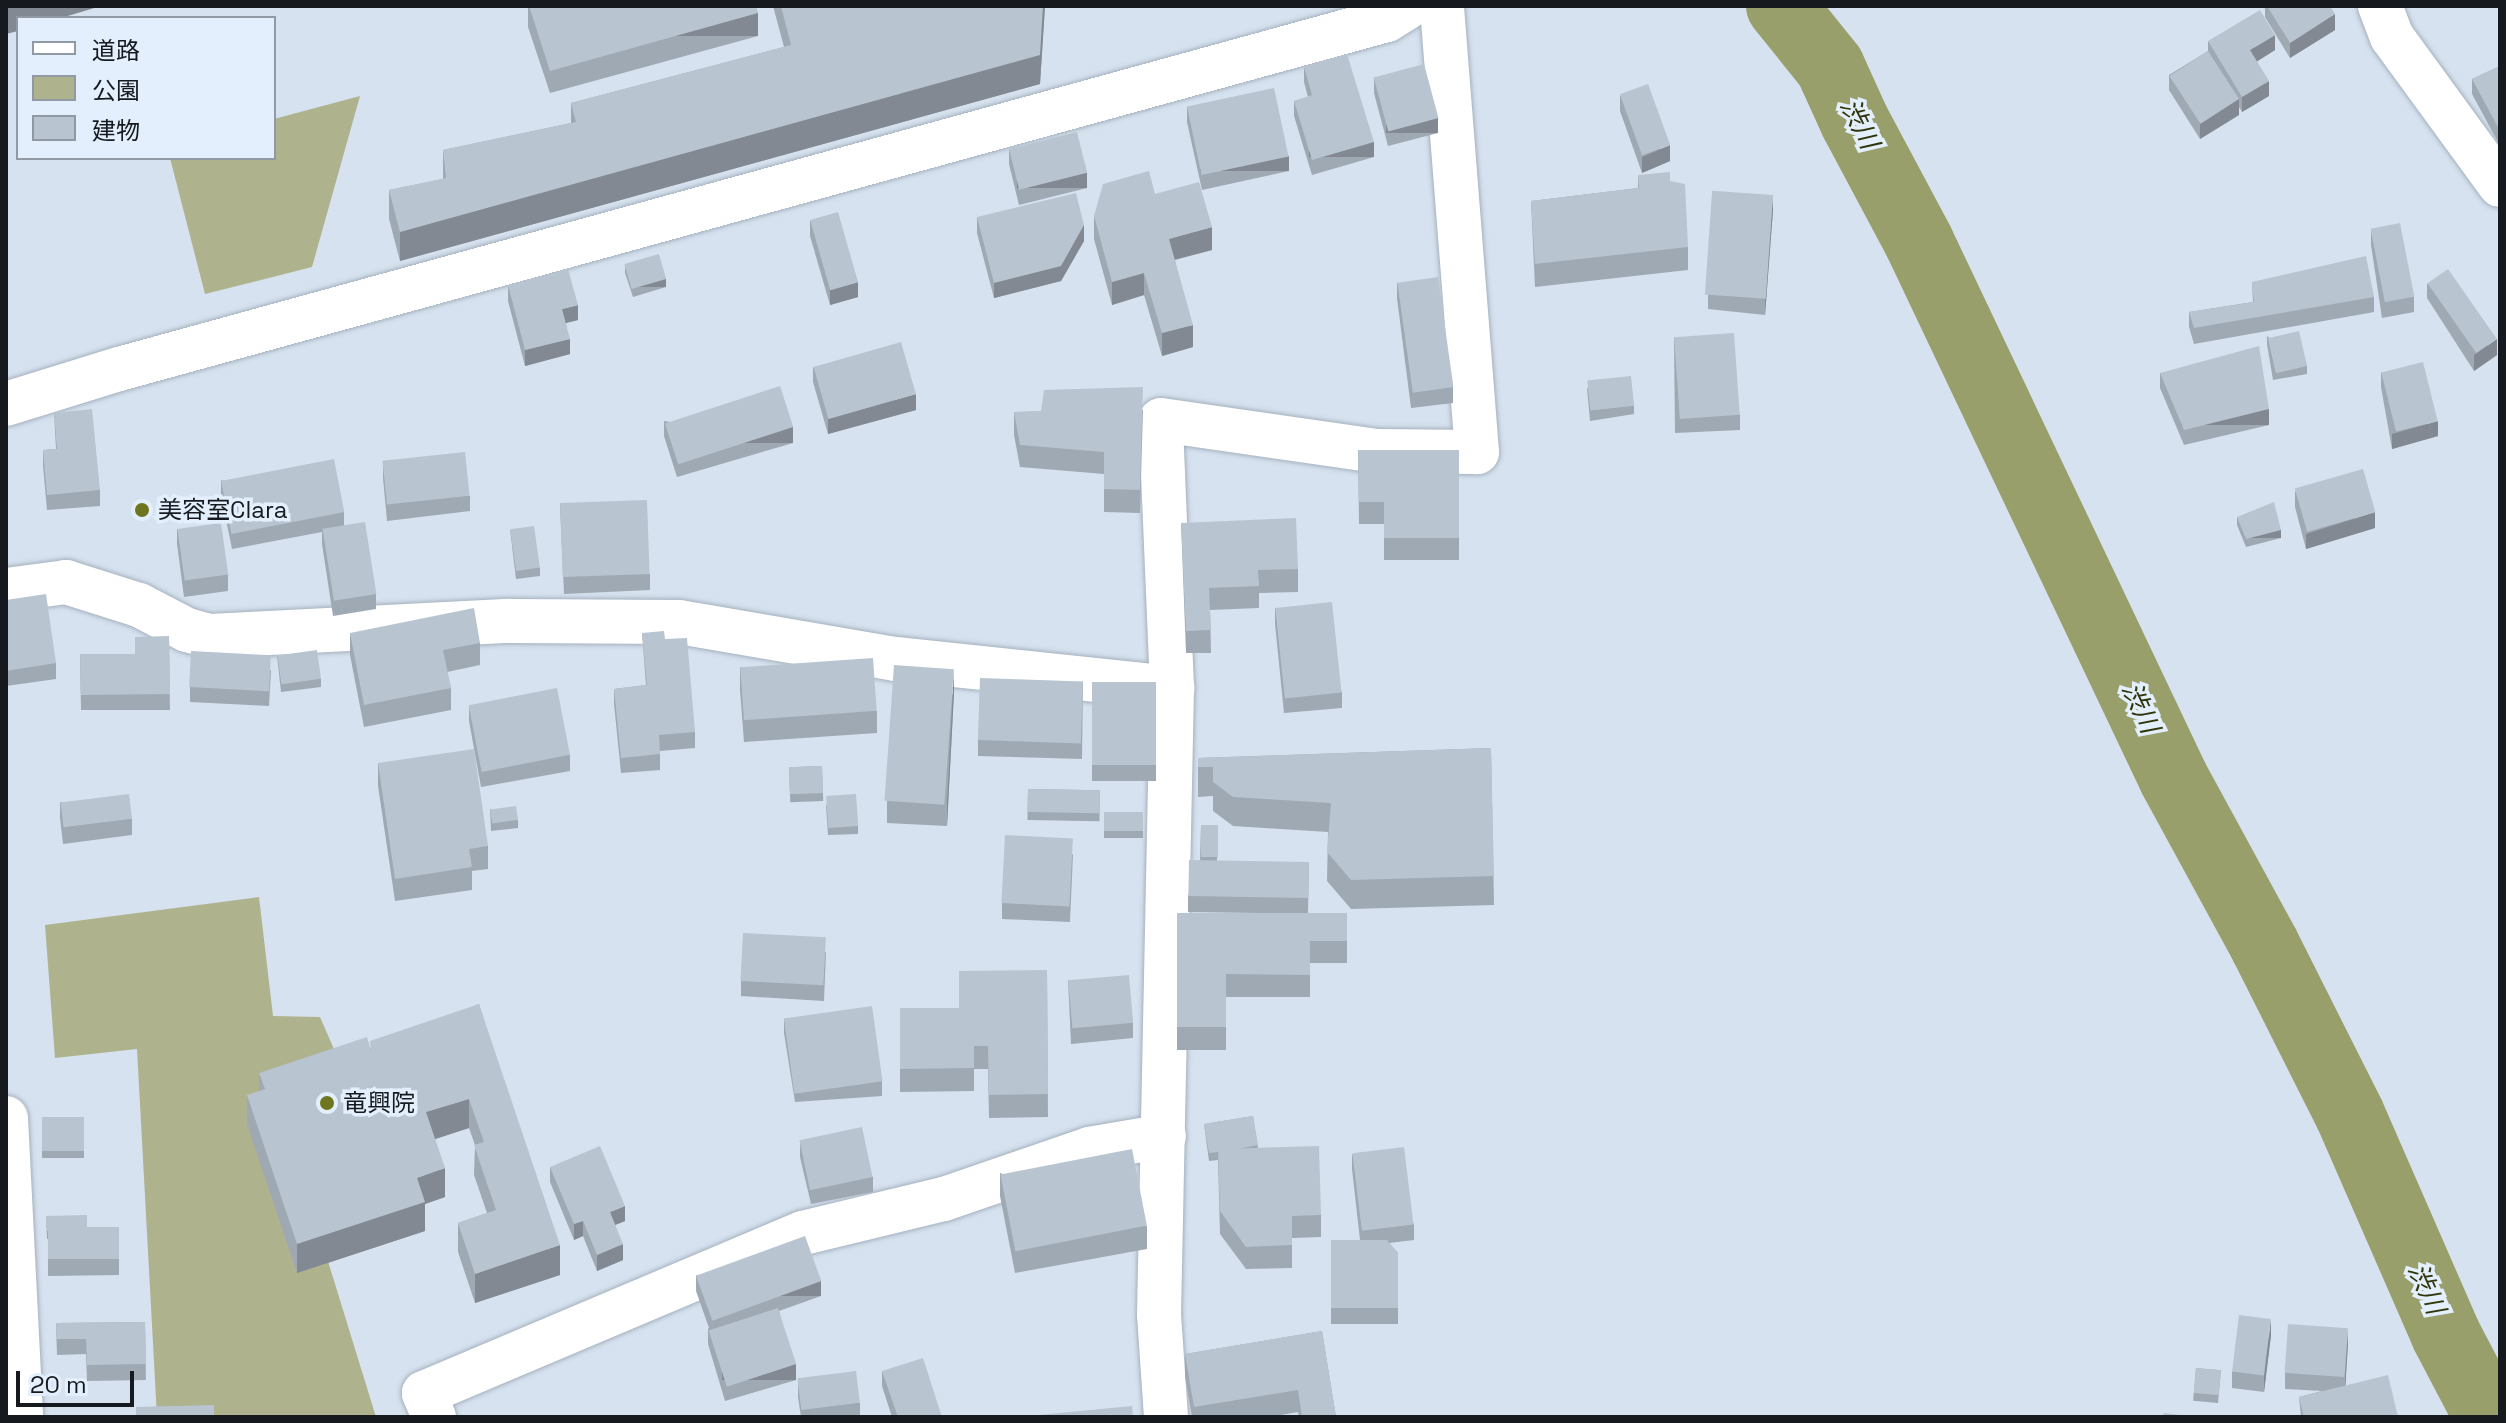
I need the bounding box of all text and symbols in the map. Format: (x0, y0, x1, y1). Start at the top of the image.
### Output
legend (16, 16, 276, 160)
text: 道路 (92, 35, 140, 66)
text: 公園 (92, 75, 140, 106)
water label: 渋川 (1833, 94, 1885, 154)
text: 建物 (92, 115, 140, 146)
place label: 美容室Clara (158, 496, 288, 524)
marker: 美容室Clara (133, 501, 151, 519)
water label: 渋川 (2115, 678, 2165, 738)
place label: 竜興院 (343, 1089, 415, 1117)
marker: 竜興院 (318, 1094, 336, 1112)
water label: 渋川 (2401, 1259, 2451, 1319)
scale bar (20, 1355, 138, 1405)
text: 20 m (30, 1369, 87, 1400)

